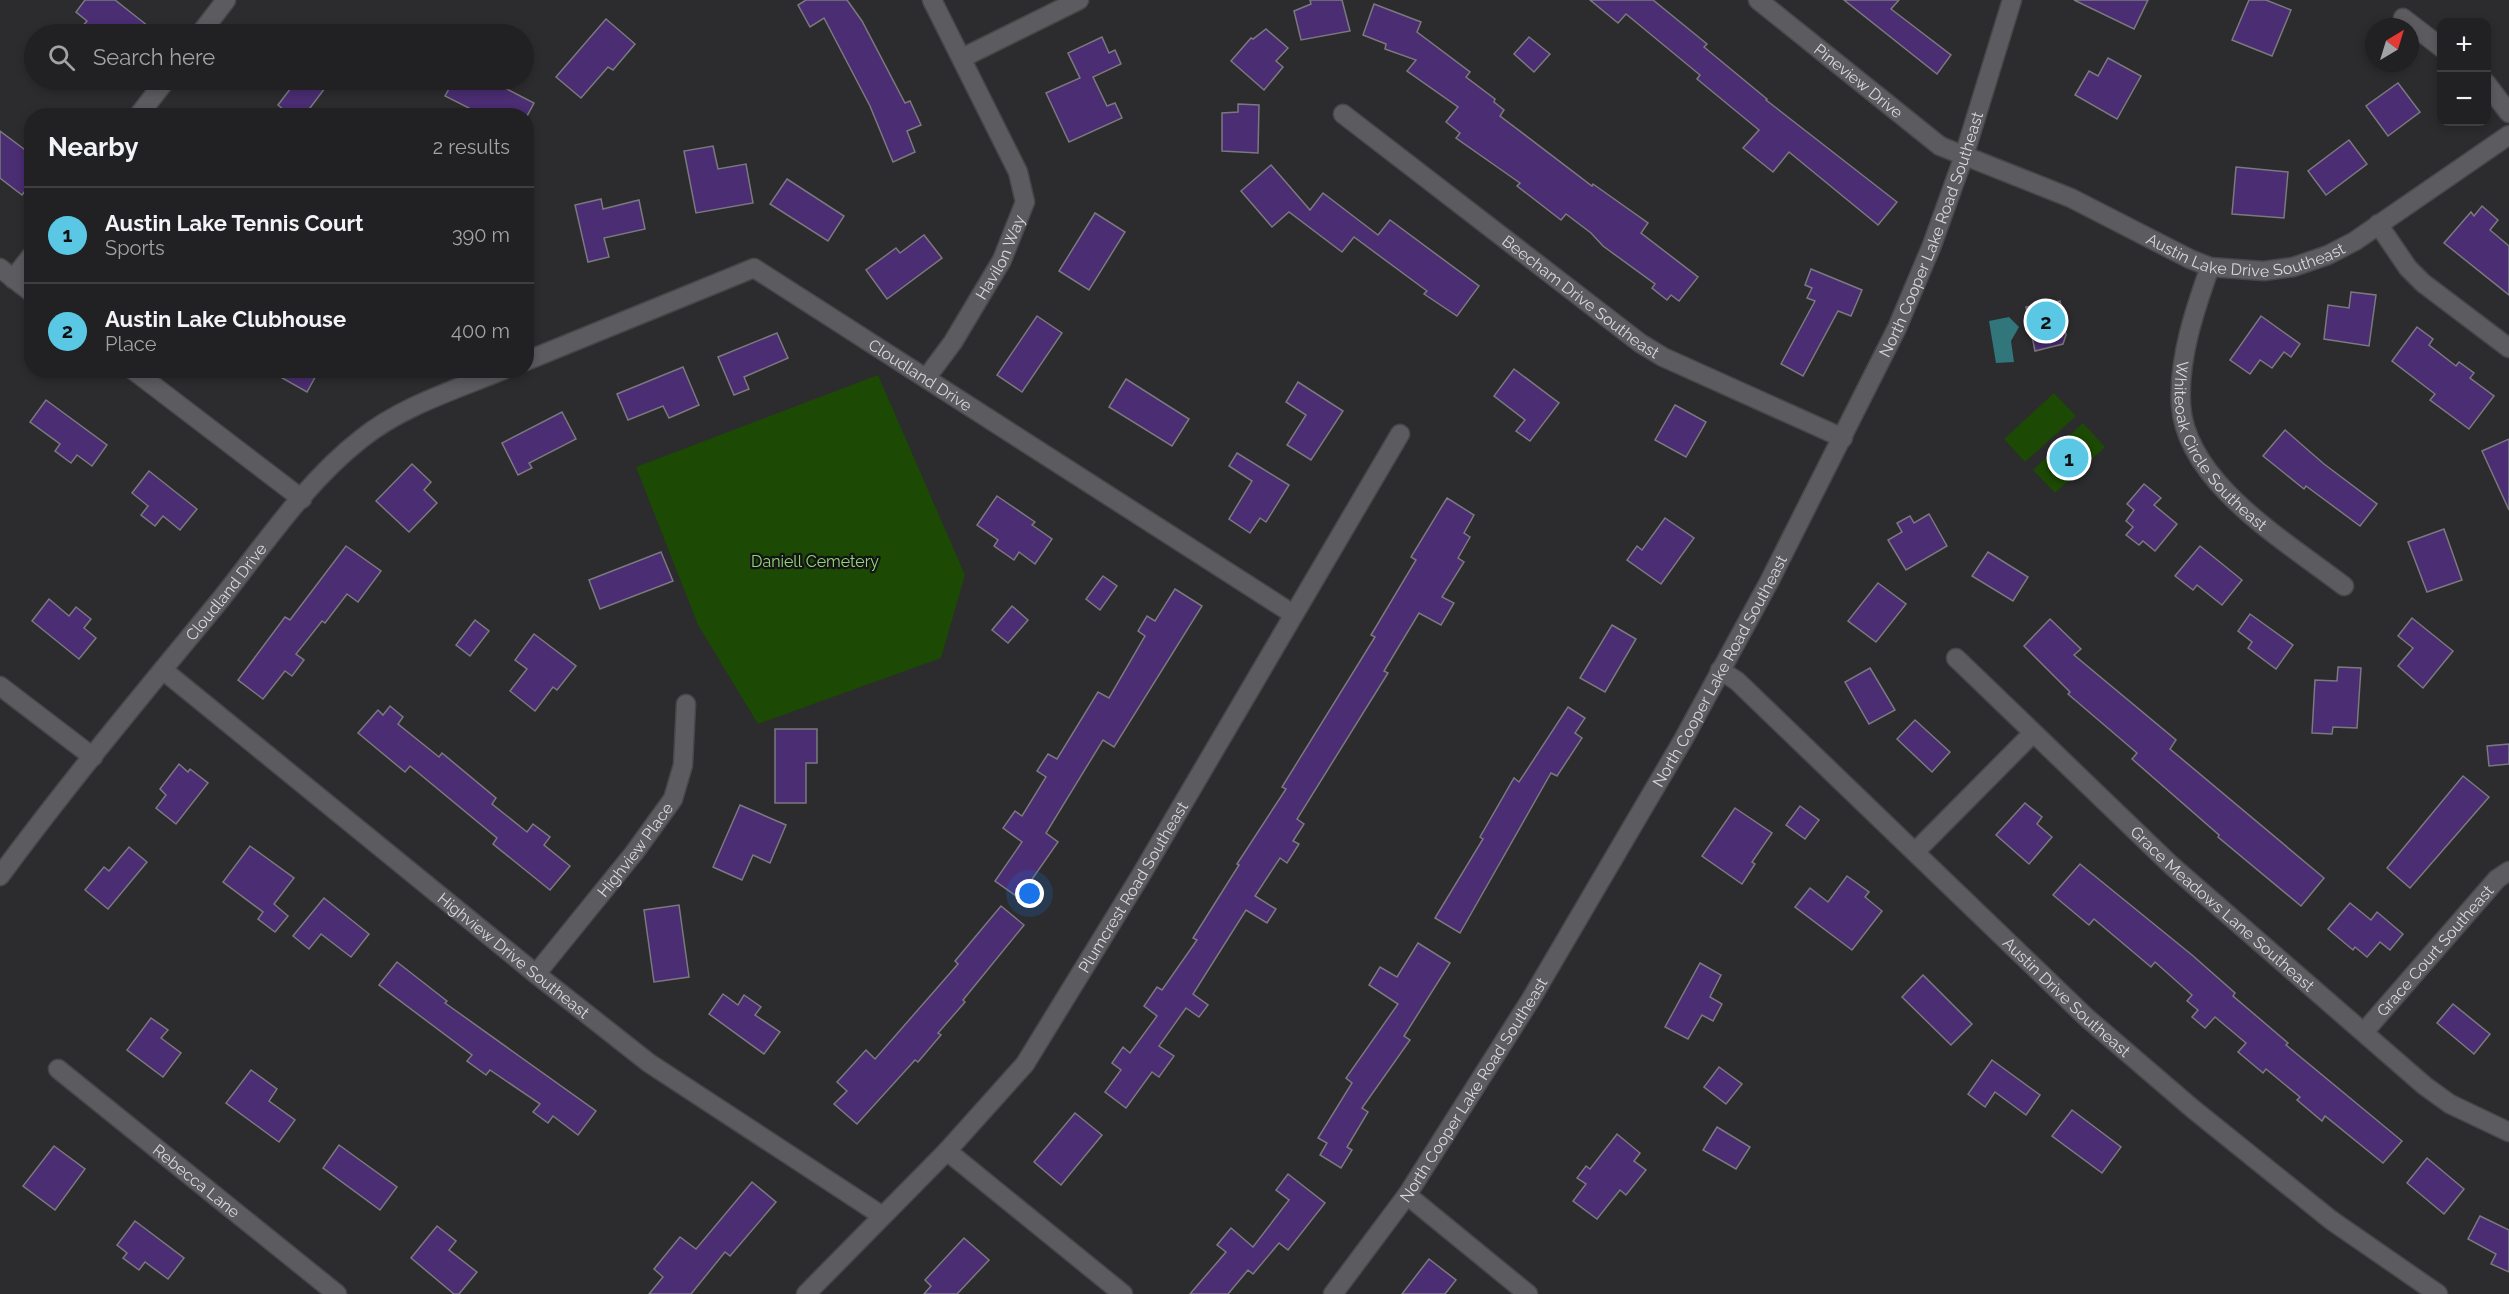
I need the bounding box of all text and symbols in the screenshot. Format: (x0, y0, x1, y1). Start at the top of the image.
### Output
north arrow (2365, 18, 2419, 72)
map controls (2437, 18, 2491, 126)
button: + (2437, 18, 2491, 72)
search box (24, 24, 534, 90)
street label: Pineview Drive (1810, 40, 1906, 122)
icon: search (45, 41, 78, 74)
text: Search here (93, 44, 215, 70)
button: − (2437, 72, 2491, 126)
street label: North Cooper Lake Road Southeast (1875, 109, 1987, 360)
text: Nearby (48, 132, 138, 162)
text: 2 results (433, 135, 510, 159)
text: Austin Lake Tennis Court (105, 210, 363, 236)
street label: Havilon Way (972, 212, 1029, 303)
text: 1 (63, 223, 72, 247)
text: 390 m (452, 223, 510, 247)
street label: Austin Lake Drive Southeast (2143, 229, 2349, 282)
street label: Beecham Drive Southeast (1498, 231, 1663, 363)
text: Sports (105, 236, 165, 260)
pin: 2 (2026, 298, 2066, 344)
text: Austin Lake Clubhouse (105, 306, 346, 332)
text: 2 (62, 319, 73, 343)
text: 400 m (451, 319, 510, 343)
text: Place (105, 332, 156, 356)
street label: Cloudland Drive (865, 335, 975, 415)
street label: Whiteoak Circle Southeast (2171, 360, 2271, 535)
pin: 1 (2050, 436, 2088, 480)
street label: Cloudland Drive (182, 540, 271, 645)
street label: North Cooper Lake Road Southeast (1649, 551, 1791, 790)
park label: Daniell Cemetery (751, 552, 879, 571)
street label: Plumcrest Road Southeast (1074, 798, 1192, 976)
street label: Highview Place (593, 799, 677, 901)
street label: Grace Meadows Lane Southeast (2126, 822, 2319, 996)
your location (1015, 879, 1044, 908)
street label: Grace Court Southeast (2373, 881, 2498, 1020)
street label: Highview Drive Southeast (434, 889, 593, 1023)
street label: Austin Drive Southeast (1999, 933, 2135, 1061)
street label: North Cooper Lake Road Southeast (1396, 974, 1552, 1206)
street label: Rebecca Lane (149, 1140, 243, 1222)

